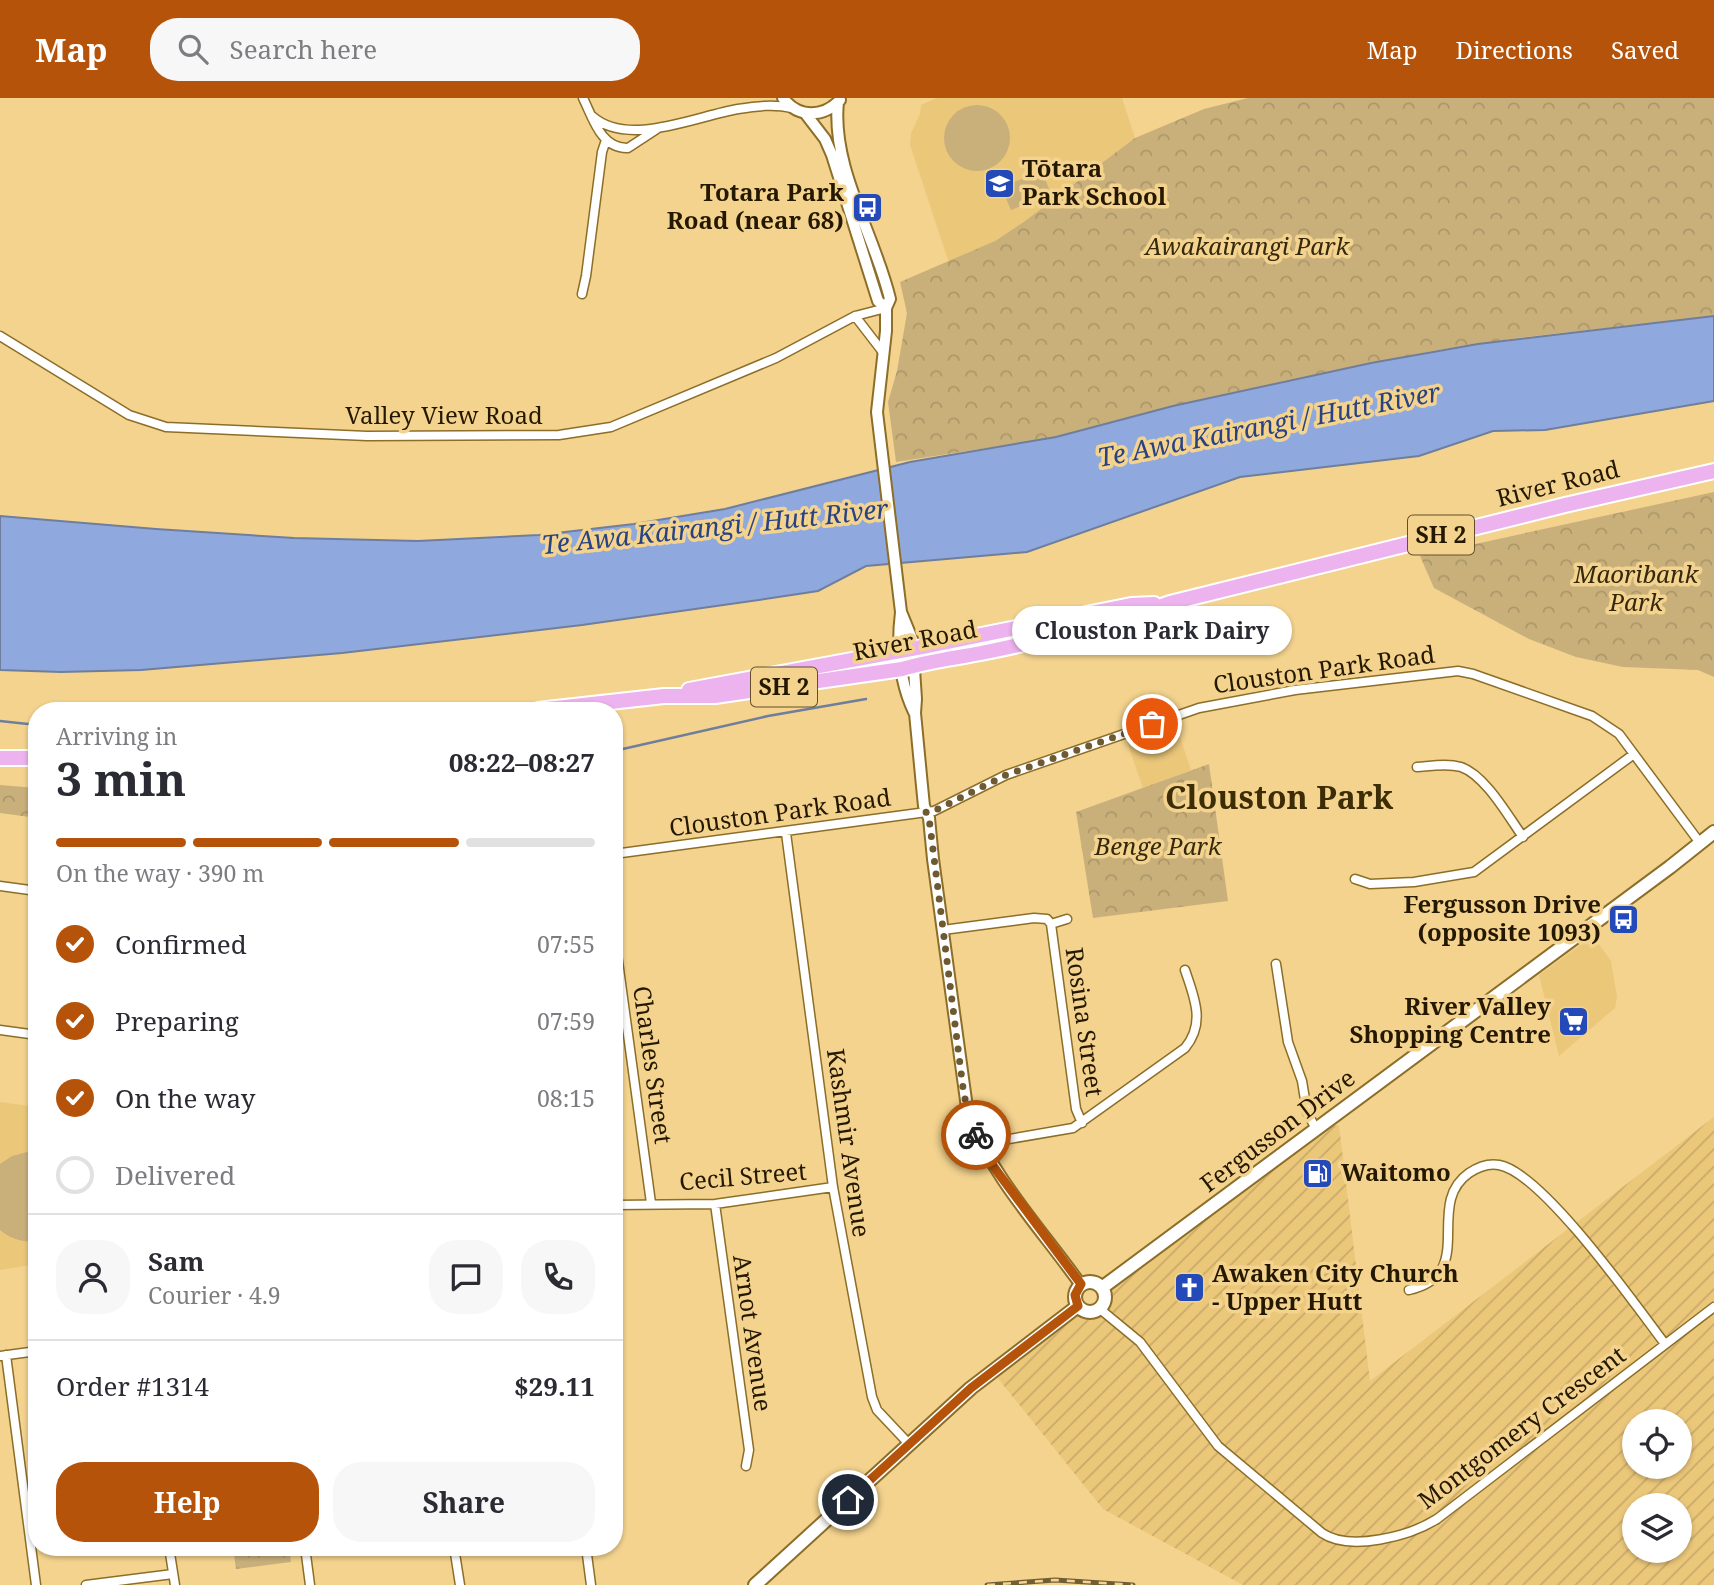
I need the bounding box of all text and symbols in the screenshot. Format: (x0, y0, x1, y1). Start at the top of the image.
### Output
search box (150, 18, 640, 81)
text: Map (35, 27, 108, 72)
icon: search (174, 30, 212, 68)
text: Search here (230, 31, 377, 67)
text: Map (1367, 33, 1418, 66)
text: Directions (1456, 33, 1573, 66)
text: Saved (1611, 33, 1679, 66)
place label: Tōtara Park School (1022, 151, 1167, 212)
school or university icon: Tōtara Park School (982, 166, 1016, 200)
place label: Totara Park Road (near 68) (667, 175, 845, 236)
bus stop icon: Totara Park Road (near 68) (850, 190, 884, 224)
park label: Awakairangi Park (1143, 229, 1350, 262)
water label: Te Awa Kairangi / Hutt River (1094, 373, 1444, 475)
street label: Valley View Road (345, 398, 543, 431)
street label: River Road (1493, 451, 1623, 514)
water label: Te Awa Kairangi / Hutt River (540, 490, 891, 562)
road number: SH 2 (1408, 516, 1474, 555)
park label: Maoribank Park (1573, 557, 1699, 618)
callout: Clouston Park Dairy (1012, 605, 1292, 654)
street label: River Road (850, 611, 980, 668)
text: Clouston Park Dairy (1035, 614, 1269, 646)
street label: Clouston Park Road (1211, 637, 1437, 700)
road number: SH 2 (751, 667, 817, 706)
pin (1122, 694, 1182, 754)
icon: bag (1133, 705, 1171, 743)
text: Arriving in (56, 720, 177, 752)
text: 08:22–08:27 (449, 744, 595, 780)
text: 3 min (56, 747, 186, 809)
district label: Clouston Park (1165, 775, 1394, 818)
street label: Clouston Park Road (667, 780, 893, 843)
park label: Benge Park (1094, 829, 1223, 862)
text: On the way · 390 m (56, 857, 264, 889)
place label: Fergusson Drive (opposite 1093) (1404, 887, 1601, 948)
bus stop icon: Fergusson Drive (opposite 1093) (1607, 902, 1641, 936)
icon: check (56, 925, 94, 963)
text: Confirmed (115, 926, 247, 962)
text: 07:55 (537, 928, 595, 960)
street label: Rosina Street (1059, 945, 1112, 1098)
street label: Charles Street (626, 984, 681, 1146)
place label: River Valley Shopping Centre (1349, 989, 1551, 1050)
icon: check (56, 1002, 94, 1040)
text: Preparing (115, 1003, 239, 1039)
supermarket icon: River Valley Shopping Centre (1557, 1004, 1591, 1038)
text: 07:59 (537, 1005, 595, 1037)
street label: Kashmir Avenue (820, 1046, 879, 1239)
street label: Fergusson Drive (1193, 1061, 1361, 1199)
icon: check (56, 1079, 94, 1117)
text: On the way (115, 1080, 255, 1116)
text: 08:15 (537, 1082, 595, 1114)
courier (941, 1100, 1011, 1170)
icon: bike (957, 1116, 995, 1154)
street label: Cecil Street (678, 1154, 808, 1198)
place label: Waitomo (1341, 1155, 1451, 1188)
fuel station icon: Waitomo (1301, 1156, 1335, 1190)
text: Delivered (115, 1157, 235, 1193)
button: person (56, 1240, 130, 1314)
button: chat (429, 1240, 503, 1314)
button: phone (521, 1240, 595, 1314)
text: Sam (148, 1243, 204, 1279)
street label: Arnot Avenue (726, 1252, 781, 1413)
place label: Awaken City Church - Upper Hutt (1212, 1256, 1459, 1317)
church icon: Awaken City Church - Upper Hutt (1172, 1271, 1206, 1305)
text: Courier · 4.9 (148, 1279, 281, 1311)
street label: Montgomery Crescent (1411, 1338, 1632, 1516)
text: Order #1314 (56, 1368, 209, 1404)
text: $29.11 (514, 1368, 595, 1404)
map controls (1622, 1409, 1692, 1563)
button: locate (1622, 1409, 1692, 1479)
button: Help (56, 1462, 319, 1542)
button: Share (333, 1462, 595, 1542)
pin (818, 1470, 878, 1530)
icon: home (829, 1481, 867, 1519)
button: layers (1622, 1493, 1692, 1563)

